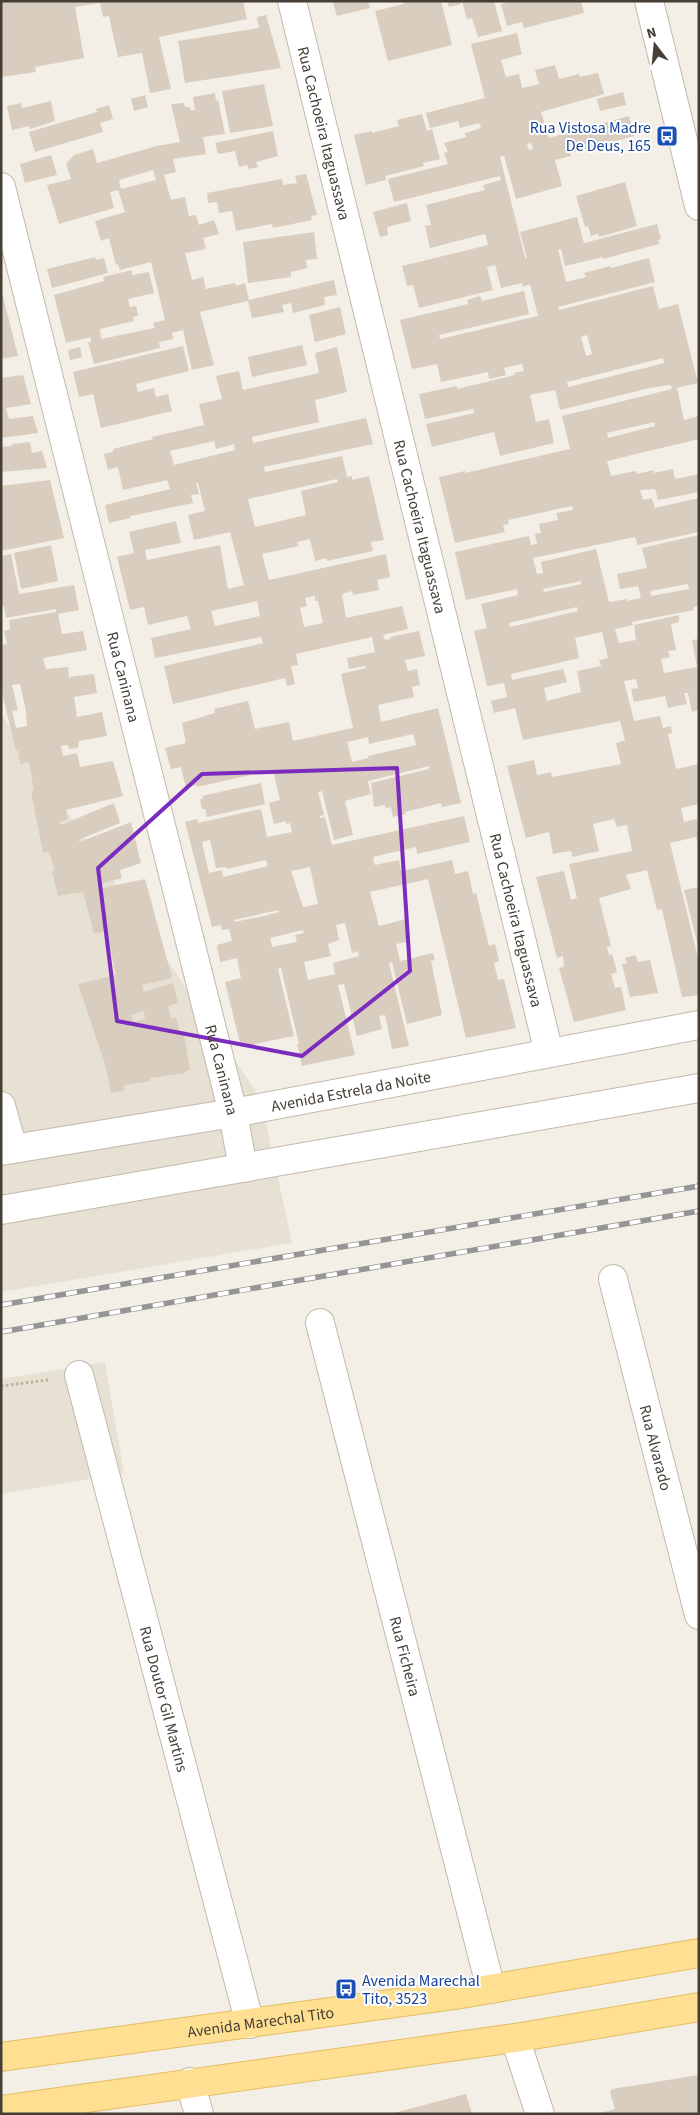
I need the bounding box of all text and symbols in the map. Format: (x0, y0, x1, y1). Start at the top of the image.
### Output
north arrow (630, 20, 680, 70)
text: N (644, 23, 659, 44)
street label: Rua Cachoeira Itaguassava (291, 44, 355, 223)
place label: Rua Vistosa Madre De Deus, 165 (530, 117, 651, 157)
bus stop icon: Rua Vistosa Madre De Deus, 165 (655, 124, 679, 148)
street label: Rua Cachoeira Itaguassava (388, 438, 451, 616)
street label: Rua Caninana (101, 629, 145, 725)
street label: Rua Cachoeira Itaguassava (484, 831, 547, 1009)
street label: Rua Caninana (199, 1022, 243, 1118)
street label: Avenida Estrela da Noite (269, 1066, 433, 1118)
street label: Rua Alvarado (634, 1402, 677, 1493)
street label: Rua Ficheira (384, 1614, 425, 1699)
street label: Rua Doutor Gil Martins (134, 1624, 193, 1775)
place label: Avenida Marechal Tito, 3523 (362, 1970, 480, 2010)
bus stop icon: Avenida Marechal Tito, 3523 (334, 1977, 358, 2001)
street label: Avenida Marechal Tito (186, 2002, 335, 2043)

